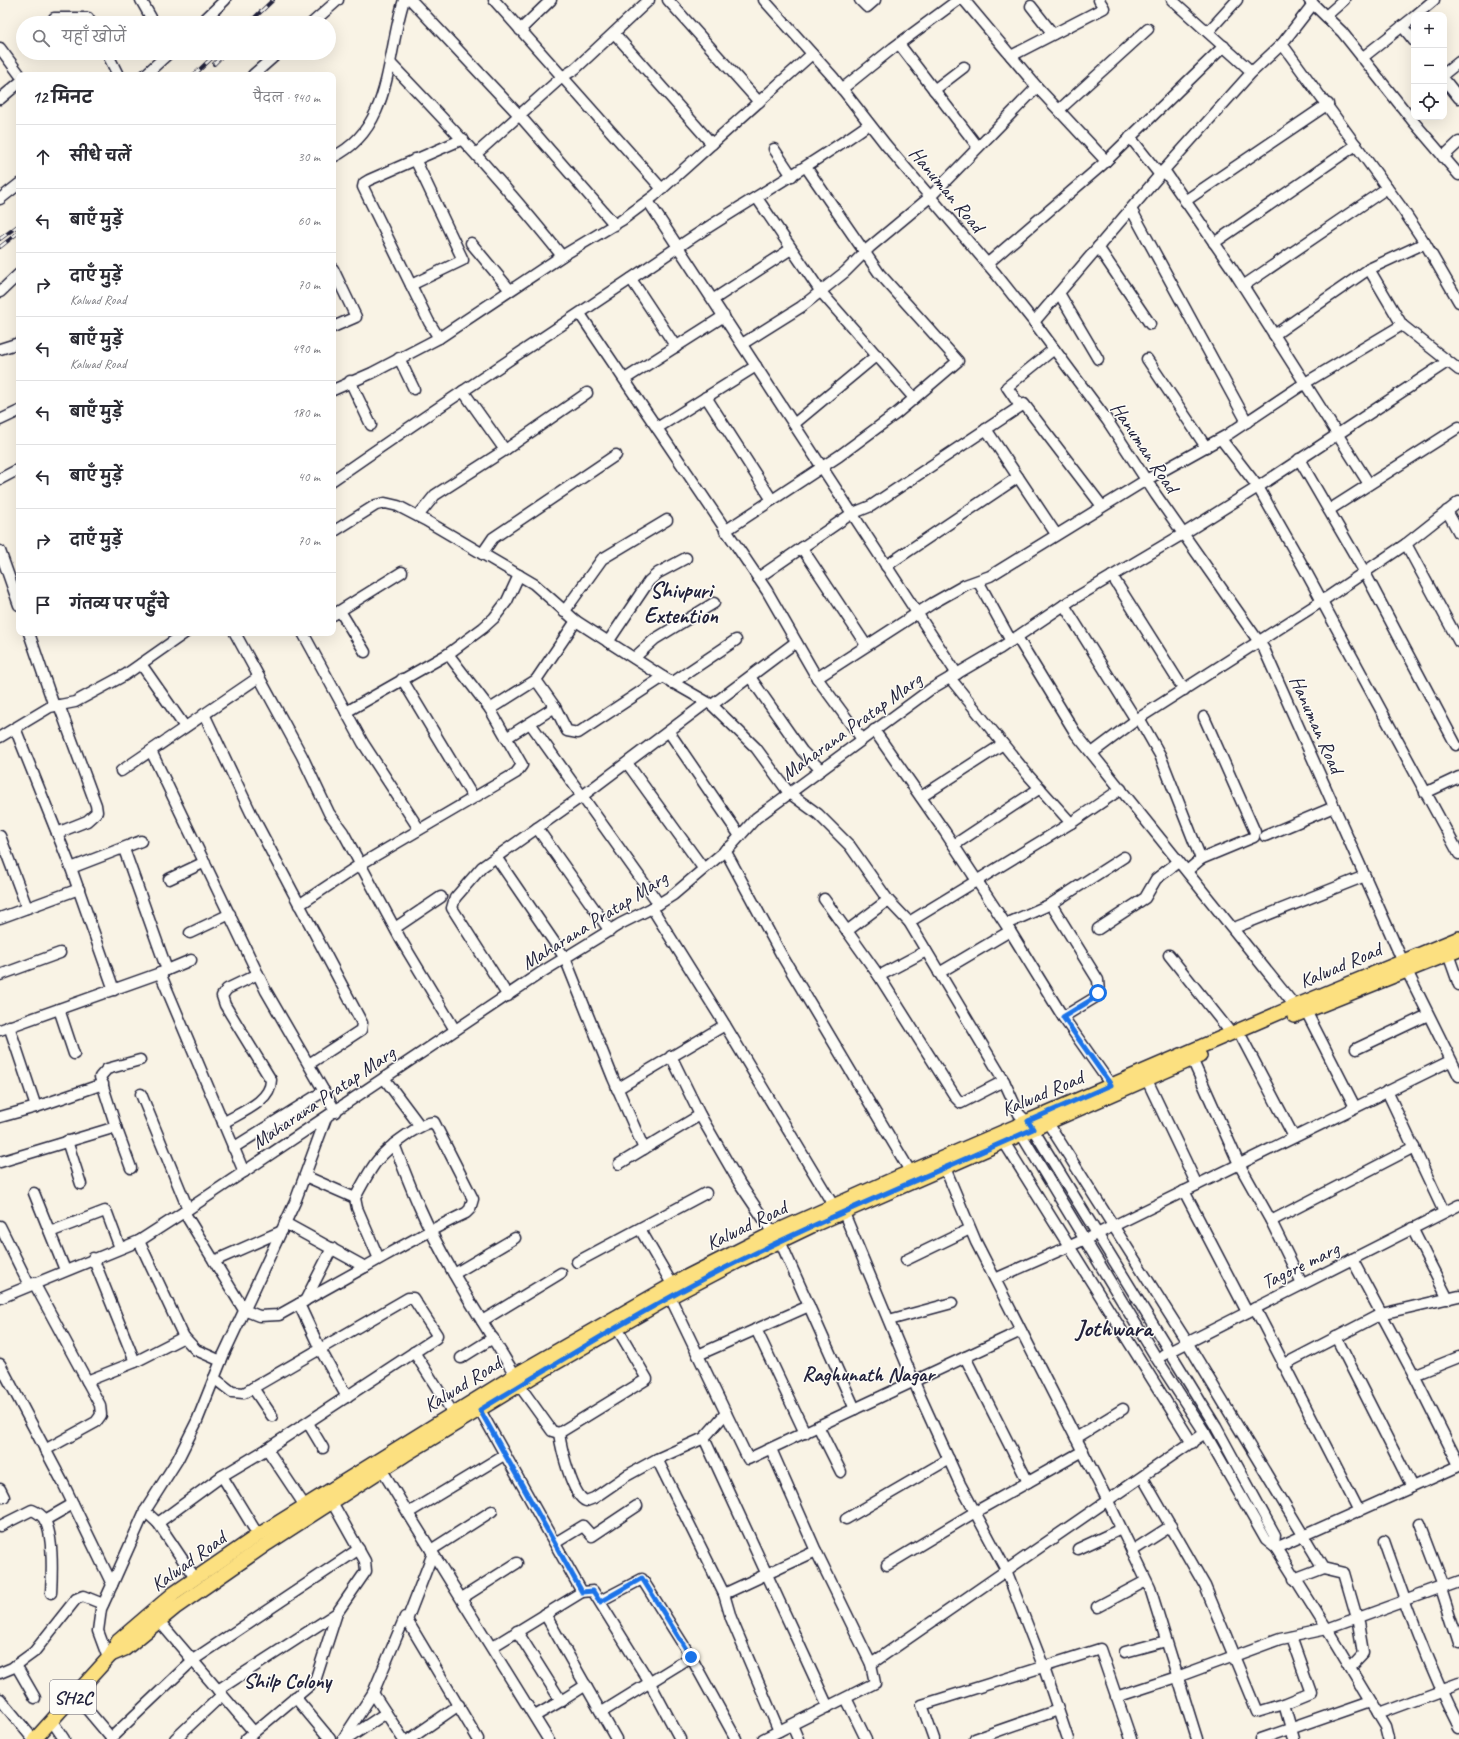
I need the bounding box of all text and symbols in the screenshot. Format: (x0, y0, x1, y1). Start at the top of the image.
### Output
map controls (1411, 12, 1447, 120)
button: + (1411, 12, 1447, 48)
search box (16, 16, 336, 60)
icon: search (30, 27, 52, 49)
text: यहाँ खोजें (62, 28, 126, 47)
button: − (1411, 48, 1447, 84)
button: locate (1411, 84, 1447, 120)
text: 12 मिनट (32, 87, 93, 108)
text: पैदल · 940 m (253, 90, 320, 106)
street label: Hanuman Road (904, 141, 992, 240)
icon: ahead (32, 146, 54, 168)
text: सीधे चलें (70, 147, 131, 166)
text: 30 m (298, 149, 320, 165)
icon: left (32, 210, 54, 232)
text: बाएँ मुड़ें (70, 211, 122, 230)
text: 60 m (298, 213, 320, 229)
text: दाएँ मुड़ें (70, 267, 122, 286)
icon: right (32, 274, 54, 296)
text: 70 m (298, 277, 320, 293)
text: Kalwad Road (70, 292, 126, 308)
text: बाएँ मुड़ें (70, 331, 122, 350)
icon: left (32, 338, 54, 360)
text: 490 m (292, 341, 320, 357)
text: Kalwad Road (70, 356, 126, 372)
street label: Hanuman Road (1105, 397, 1186, 500)
icon: left (32, 402, 54, 424)
text: बाएँ मुड़ें (70, 403, 122, 422)
text: 180 m (292, 405, 320, 421)
icon: left (32, 466, 54, 488)
text: बाएँ मुड़ें (70, 467, 122, 486)
text: 40 m (298, 469, 320, 485)
icon: right (32, 530, 54, 552)
text: दाएँ मुड़ें (70, 531, 122, 550)
text: 70 m (298, 533, 320, 549)
district label: Shivpuri Extention (644, 577, 719, 630)
icon: arrive (32, 594, 54, 616)
text: गंतव्य पर पहुँचे (70, 595, 168, 614)
street label: Maharana Pratap Marg (776, 666, 928, 786)
street label: Hanuman Road (1284, 672, 1350, 780)
street label: Maharana Pratap Marg (517, 864, 674, 975)
street label: Kalwad Road (1295, 936, 1388, 994)
route start (1089, 984, 1107, 1002)
street label: Maharana Pratap Marg (247, 1039, 401, 1155)
street label: Kalwad Road (997, 1064, 1090, 1122)
street label: Kalwad Road (702, 1194, 793, 1256)
street label: Tagore marg (1257, 1235, 1345, 1295)
district label: Jothwara (1074, 1313, 1154, 1343)
street label: Kalwad Road (419, 1349, 508, 1418)
district label: Raghunath Nagar (802, 1361, 936, 1387)
street label: Kalwad Road (146, 1524, 233, 1597)
route end (682, 1648, 700, 1666)
district label: Shilp Colony (243, 1668, 334, 1694)
road number: SH2C (50, 1680, 96, 1714)

